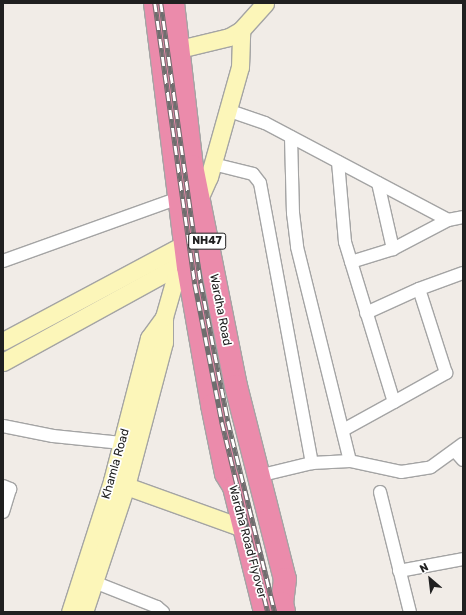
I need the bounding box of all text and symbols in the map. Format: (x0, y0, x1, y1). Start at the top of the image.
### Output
road number: NH47 (188, 232, 226, 250)
street label: Wardha Road (206, 273, 234, 347)
street label: Khamla Road (99, 427, 133, 501)
street label: Wardha Road Flyover (225, 484, 269, 600)
north arrow (410, 559, 450, 599)
text: N (418, 560, 431, 576)

